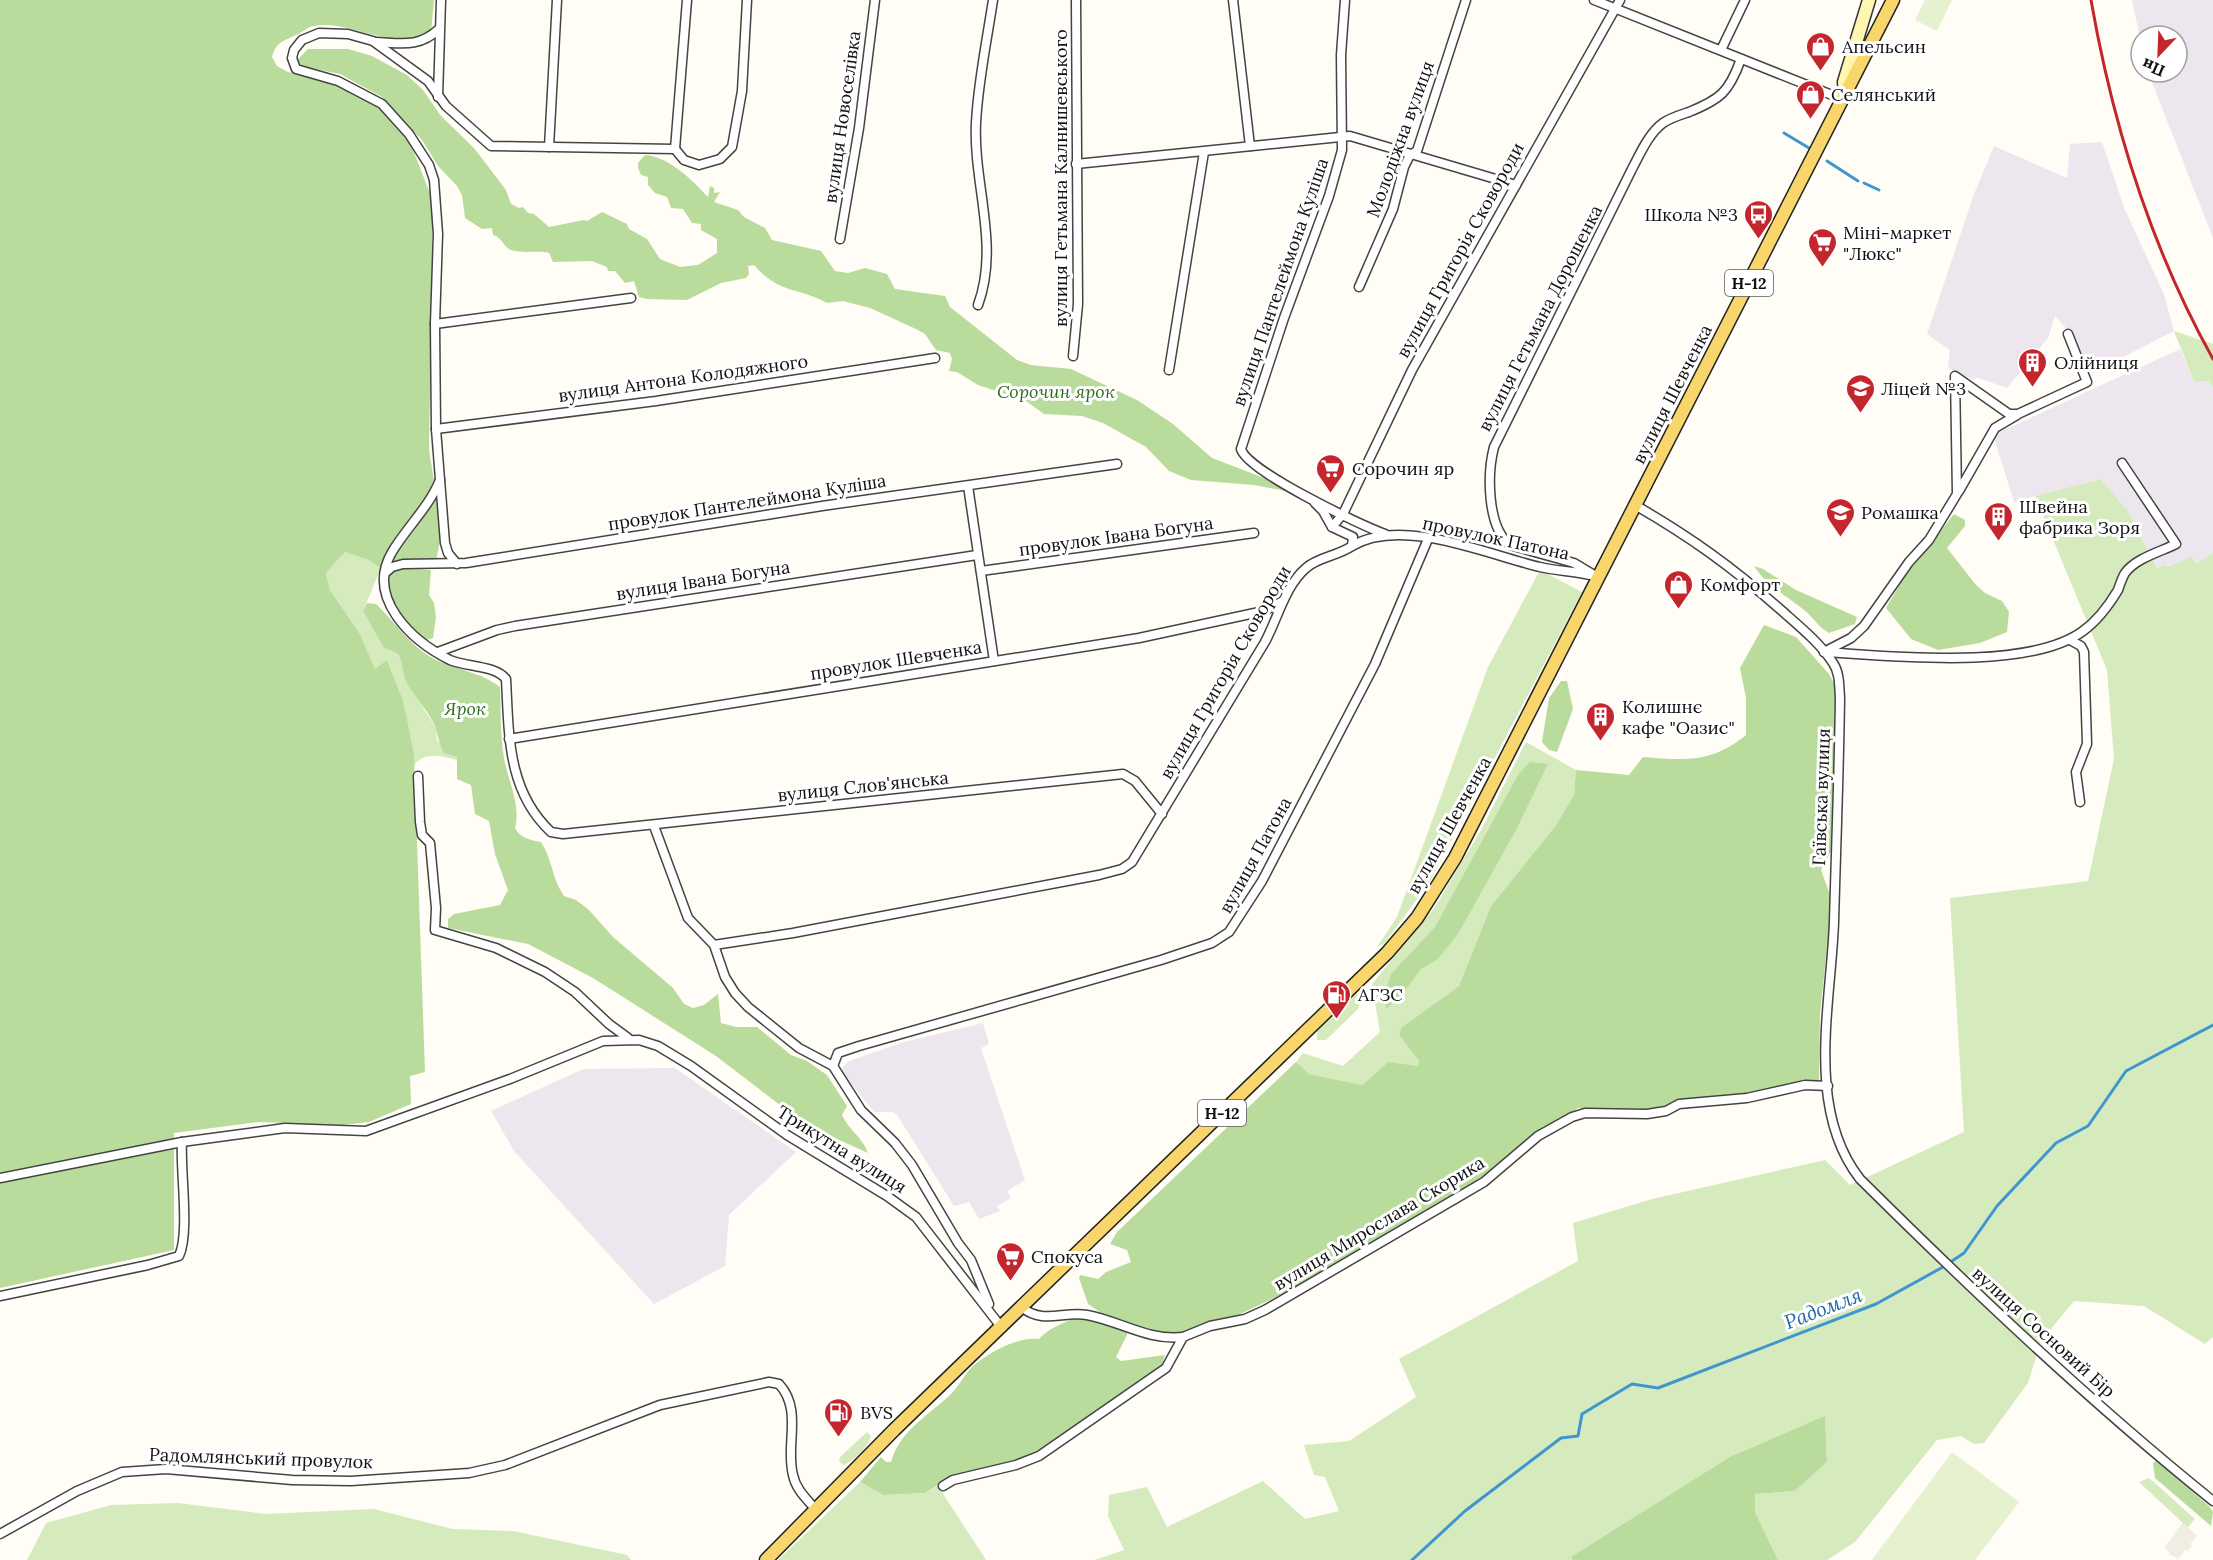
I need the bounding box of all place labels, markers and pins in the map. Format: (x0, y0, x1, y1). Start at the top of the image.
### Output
shop icon: Апельсин (1805, 30, 1837, 72)
place label: Апельсин (1841, 35, 1926, 58)
shop icon: Селянський (1794, 78, 1826, 120)
place label: Селянський (1831, 83, 1936, 106)
bus stop icon: Школа №3 (1743, 198, 1775, 240)
place label: Школа №3 (1644, 203, 1738, 226)
place label: Міні-маркет "Люкс" (1843, 221, 1951, 265)
supermarket icon: Міні-маркет "Люкс" (1806, 226, 1838, 268)
building icon: Олійниця (2017, 346, 2049, 388)
place label: Олійниця (2054, 351, 2139, 374)
school or university icon: Ліцей №3 (1844, 372, 1876, 414)
place label: Ліцей №3 (1881, 377, 1966, 400)
supermarket icon: Сорочин яр (1315, 452, 1347, 494)
place label: Сорочин яр (1352, 457, 1454, 480)
place label: Швейна фабрика Зоря (2019, 495, 2140, 539)
school or university icon: Ромашка (1824, 496, 1856, 538)
building icon: Швейна фабрика Зоря (1982, 500, 2014, 542)
place label: Ромашка (1861, 501, 1939, 524)
shop icon: Комфорт (1663, 568, 1695, 610)
place label: Комфорт (1700, 573, 1780, 596)
place label: Колишнє кафе "Оазис" (1622, 695, 1735, 739)
building icon: Колишнє кафе "Оазис" (1585, 700, 1617, 742)
fuel station icon: АГЗС (1321, 978, 1353, 1020)
place label: АГЗС (1357, 983, 1403, 1006)
supermarket icon: Спокуса (994, 1240, 1026, 1282)
place label: Спокуса (1031, 1245, 1103, 1268)
fuel station icon: BVS (823, 1396, 855, 1438)
place label: BVS (860, 1401, 893, 1424)

